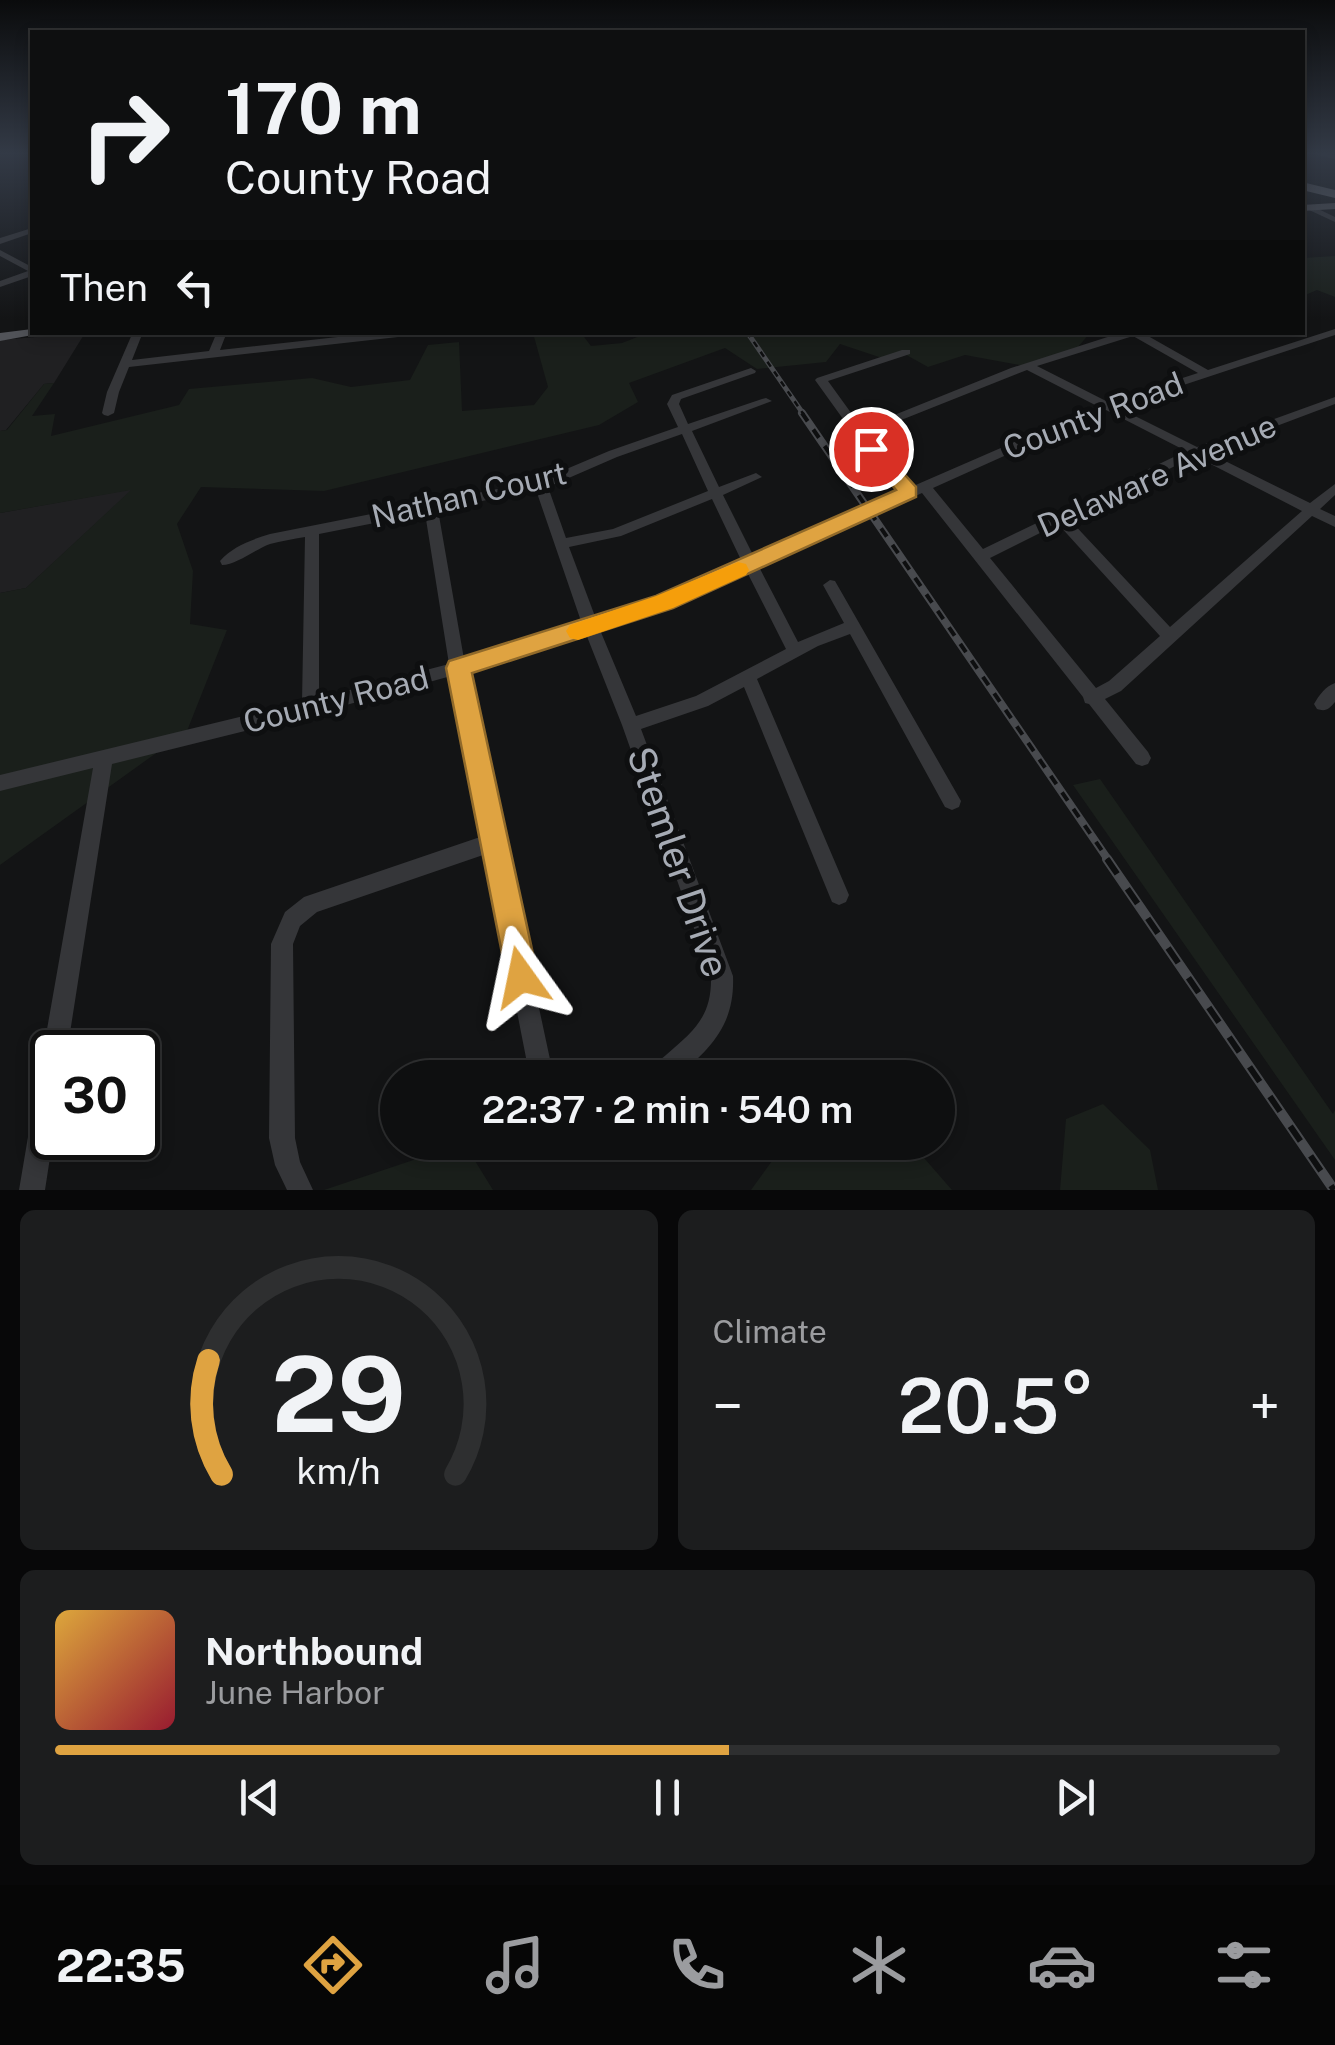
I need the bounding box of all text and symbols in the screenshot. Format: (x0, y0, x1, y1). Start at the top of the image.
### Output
text: 170 m (225, 67, 422, 150)
icon: right (60, 70, 190, 200)
text: County Road (225, 151, 492, 204)
icon: left (168, 260, 223, 315)
text: Then (60, 265, 148, 310)
street label: County Road (998, 364, 1188, 467)
street label: Delaware Avenue (1032, 406, 1282, 545)
pin (829, 407, 914, 492)
icon: arrive (844, 422, 899, 477)
street label: Nathan Court (368, 454, 570, 535)
street label: County Road (239, 659, 432, 740)
street label: Stemler Drive (618, 741, 739, 983)
position arrow (469, 925, 573, 1029)
speed limit sign: 30 (30, 1030, 160, 1160)
text: 22:37 · 2 min · 540 m (482, 1087, 853, 1132)
text: Climate (713, 1313, 827, 1350)
text: 29 (271, 1333, 406, 1455)
text: 20.5° (898, 1362, 1095, 1450)
text: − (713, 1374, 743, 1438)
text: + (1250, 1374, 1280, 1438)
text: km/h (297, 1450, 381, 1492)
text: Northbound (205, 1629, 423, 1674)
text: June Harbor (205, 1674, 385, 1711)
icon: previous (232, 1770, 287, 1825)
icon: pause (640, 1770, 695, 1825)
icon: next (1048, 1770, 1103, 1825)
icon: directions (298, 1930, 368, 2000)
icon: music (480, 1930, 550, 2000)
icon: phone (662, 1930, 732, 2000)
icon: climate (844, 1930, 914, 2000)
icon: car (1027, 1930, 1097, 2000)
icon: filters (1209, 1930, 1279, 2000)
text: 22:35 (56, 1939, 186, 1992)

